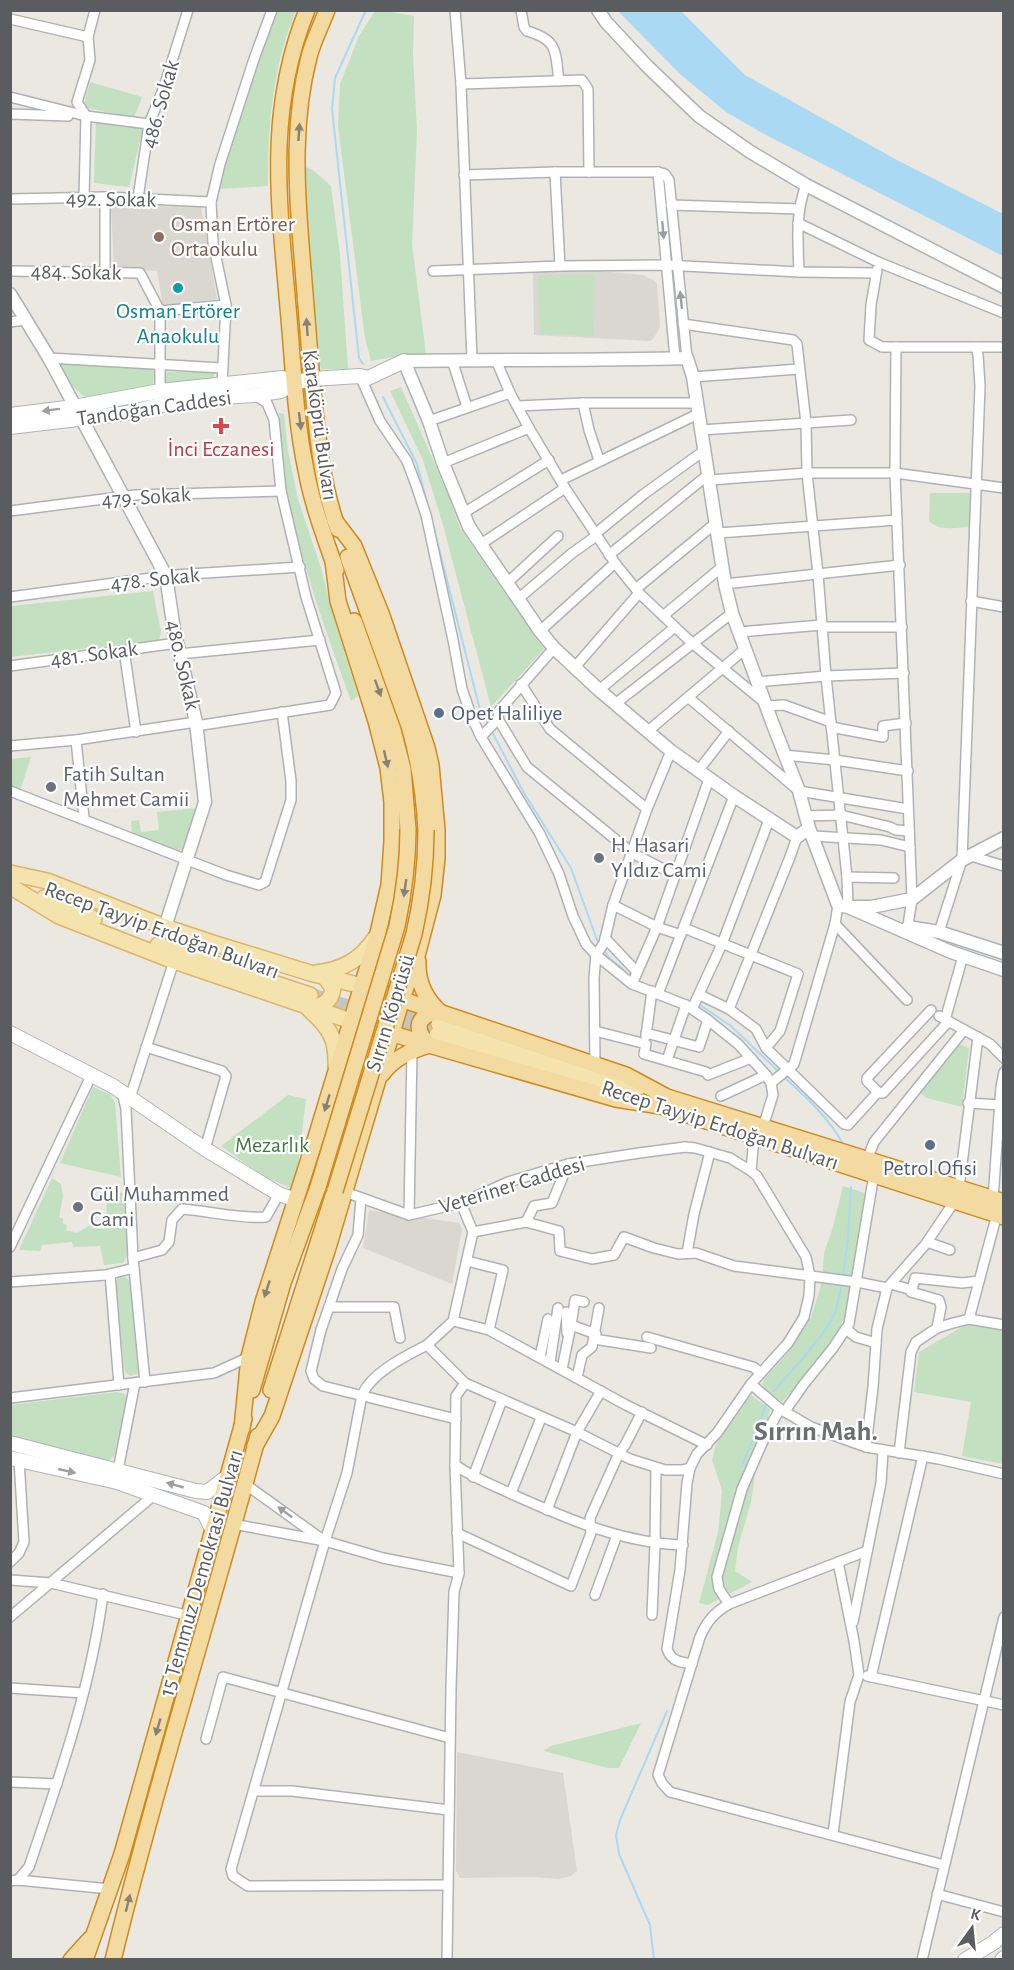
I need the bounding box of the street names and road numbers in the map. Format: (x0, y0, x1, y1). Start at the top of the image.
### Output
street label: 486. Sokak (137, 57, 183, 151)
street label: 492. Sokak (66, 187, 156, 211)
street label: 484. Sokak (30, 260, 122, 284)
street label: Karaköprü Bulvarı (299, 348, 341, 502)
street label: Tandoğan Caddesi (75, 386, 233, 430)
street label: 479. Sokak (101, 483, 191, 511)
street label: 478. Sokak (109, 563, 201, 595)
street label: 480. Sokak (162, 618, 204, 712)
street label: 481. Sokak (49, 637, 139, 671)
street label: Recep Tayyip Erdoğan Bulvarı (42, 877, 282, 983)
street label: Sırrın Köprüsü (362, 952, 418, 1074)
street label: Recep Tayyip Erdoğan Bulvarı (599, 1076, 841, 1174)
street label: Veteriner Caddesi (437, 1152, 587, 1218)
street label: 15 Temmuz Demokrasi Bulvarı (155, 1447, 247, 1699)

